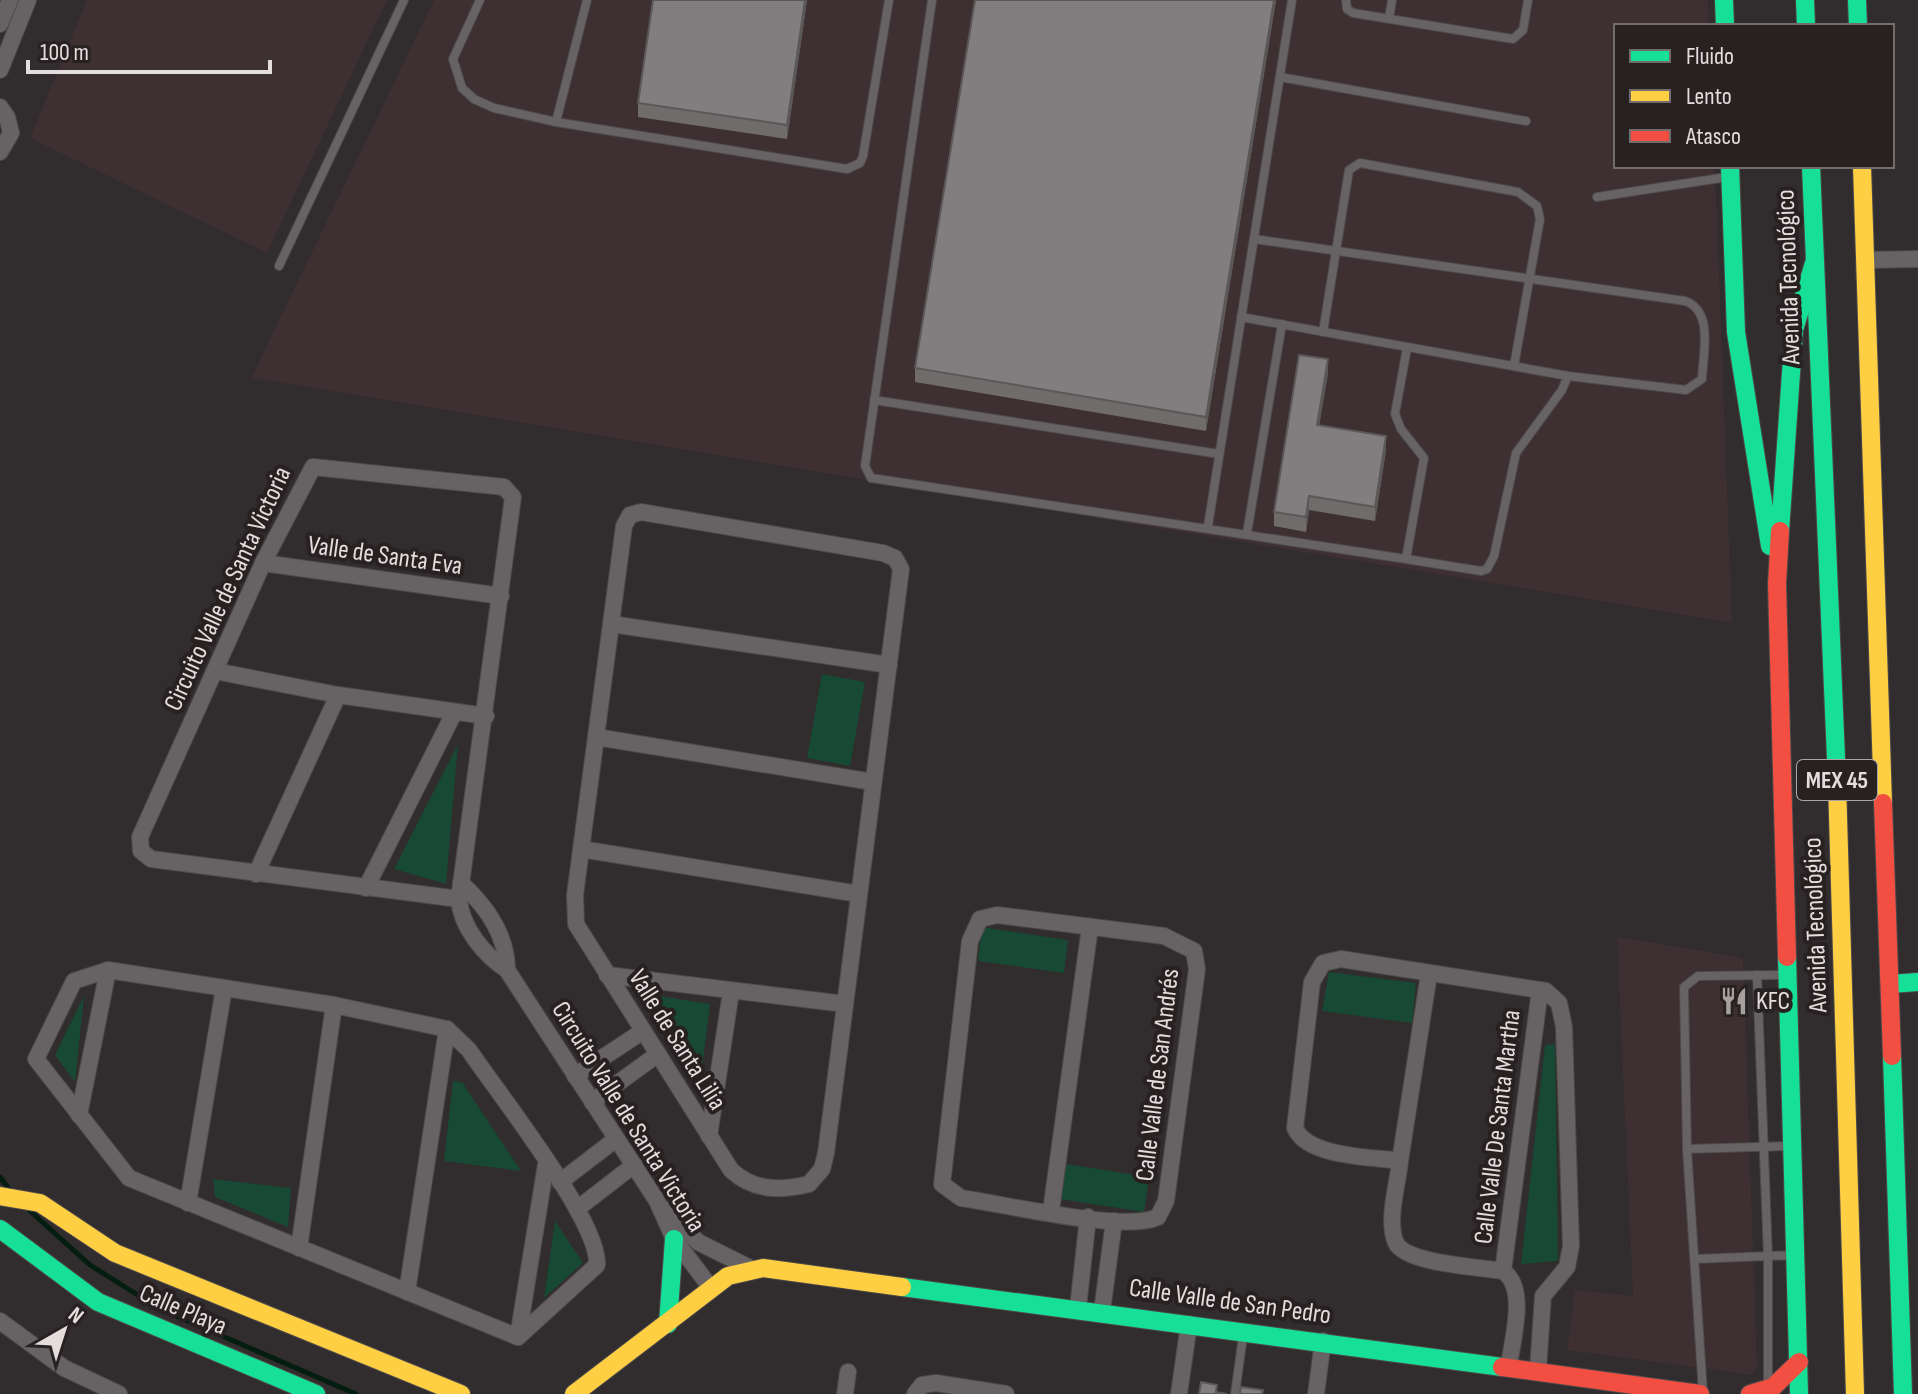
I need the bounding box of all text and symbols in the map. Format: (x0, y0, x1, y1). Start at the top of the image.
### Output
scale bar (28, 24, 270, 74)
legend (1614, 24, 1894, 168)
text: 100 m (40, 38, 89, 67)
text: Fluido (1686, 42, 1734, 71)
text: Lento (1686, 82, 1732, 111)
text: Atasco (1685, 122, 1741, 151)
street label: Avenida Tecnológico (1770, 189, 1808, 366)
street label: Circuito Valle de Santa Victoria (158, 462, 298, 716)
street label: Valle de Santa Eva (306, 530, 464, 582)
road number: MEX 45 (1797, 760, 1877, 800)
street label: Avenida Tecnológico (1797, 837, 1835, 1014)
street label: Valle de Santa Lilia (622, 964, 732, 1116)
street label: Calle Valle de San Andrés (1130, 967, 1186, 1183)
restaurant icon: KFC (1719, 986, 1749, 1016)
place label: KFC (1756, 986, 1790, 1017)
street label: Circuito Valle de Santa Victoria (544, 996, 712, 1238)
street label: Calle Valle De Santa Martha (1468, 1008, 1528, 1246)
street label: Calle Valle de San Pedro (1127, 1272, 1333, 1332)
street label: Calle Playa (135, 1278, 231, 1342)
north arrow (24, 1290, 104, 1370)
text: N (63, 1301, 89, 1330)

